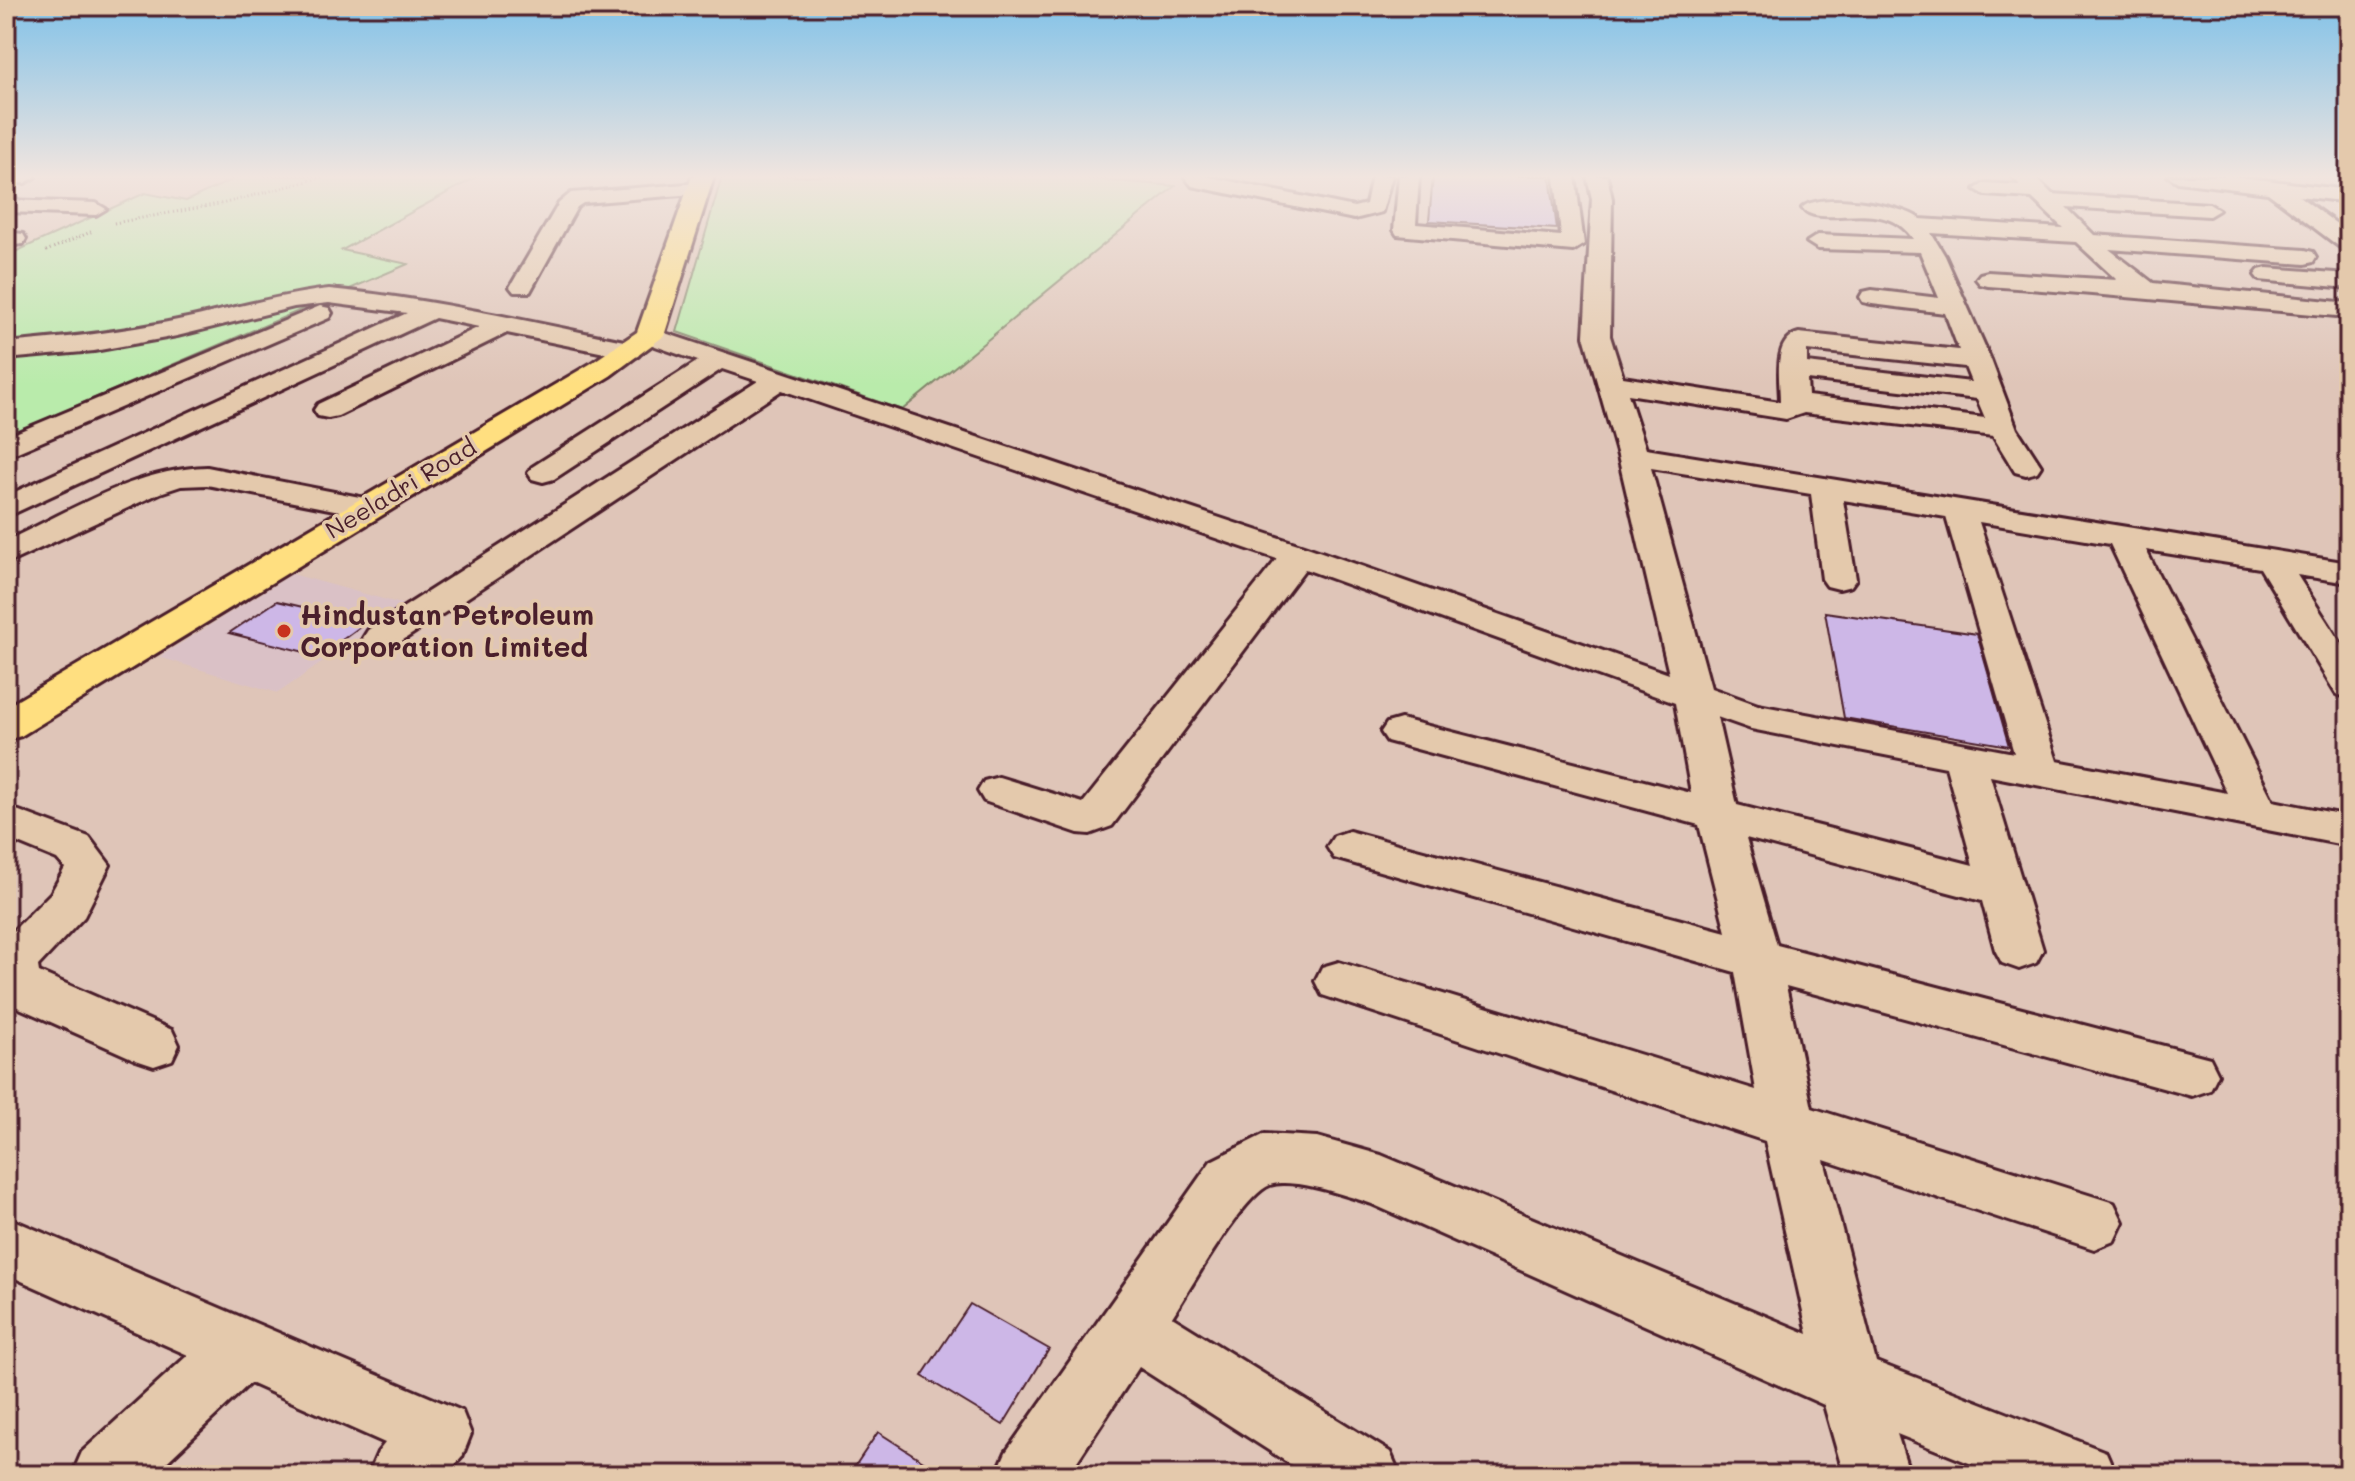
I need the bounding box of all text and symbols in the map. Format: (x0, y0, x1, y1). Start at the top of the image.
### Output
street label: Neeladri Road (319, 431, 481, 545)
place label: Hindustan Petroleum Corporation Limited (300, 596, 594, 664)
marker: Hindustan Petroleum Corporation Limited (275, 622, 293, 640)

